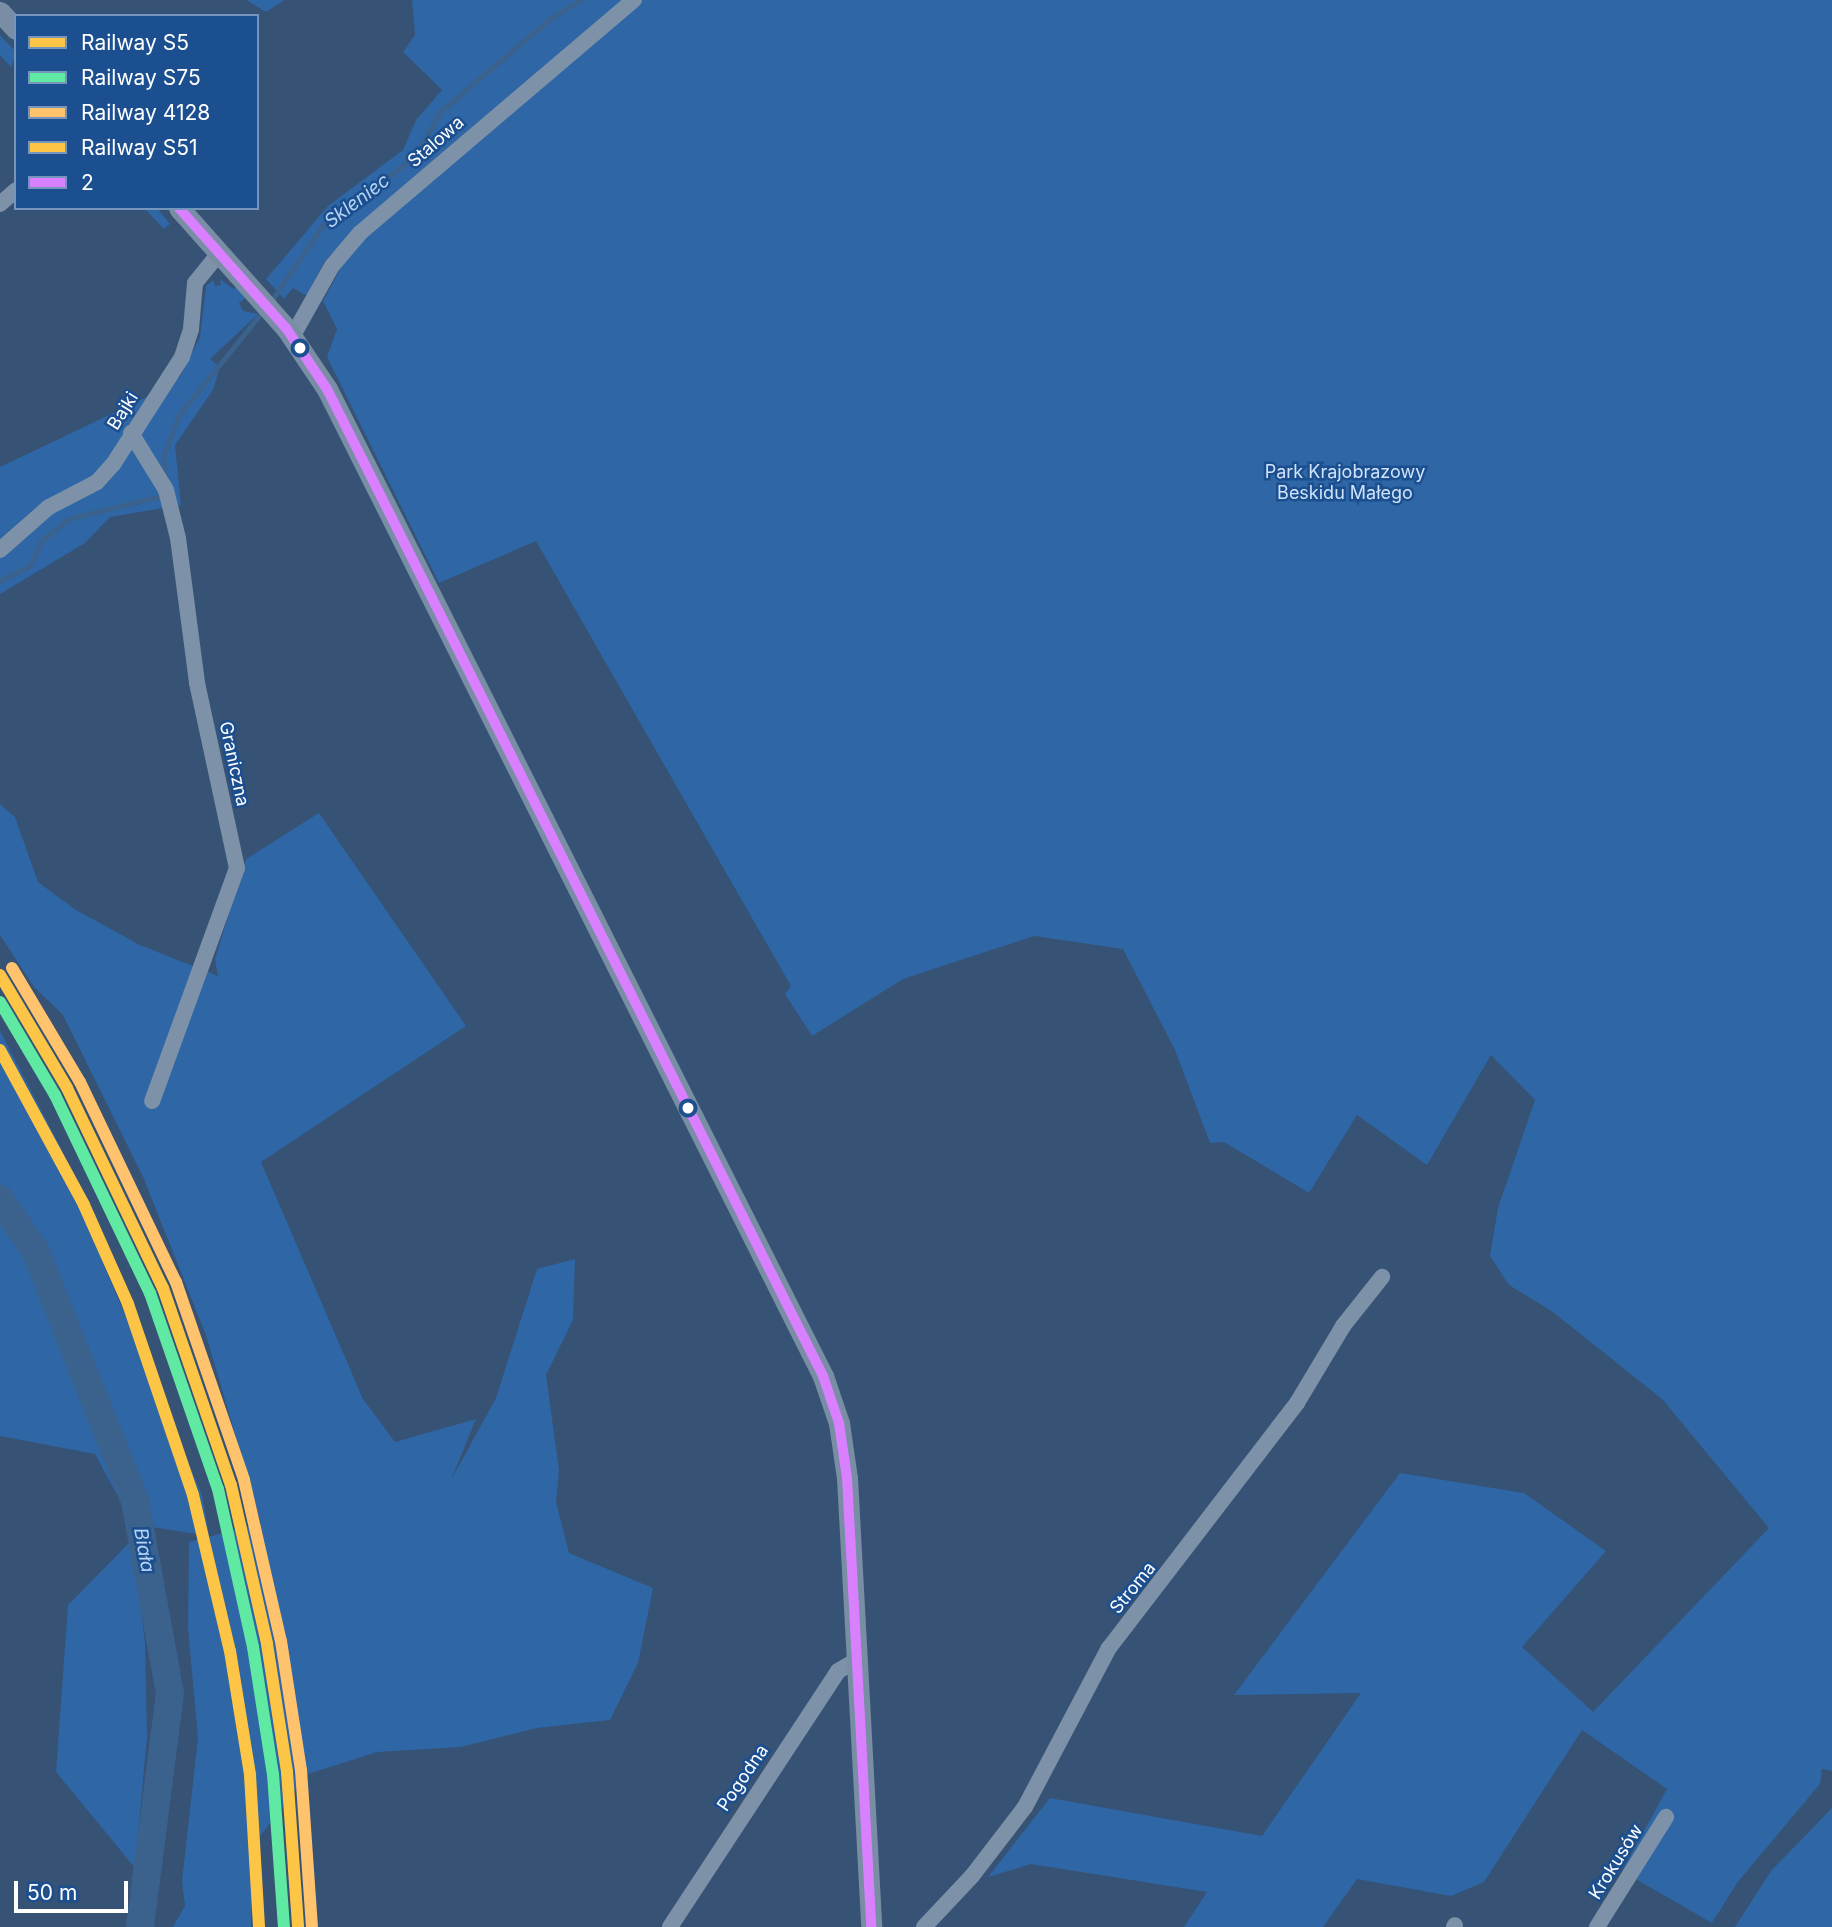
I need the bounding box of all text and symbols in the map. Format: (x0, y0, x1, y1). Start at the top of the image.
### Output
legend (14, 14, 259, 210)
text: Railway S5 (81, 30, 189, 55)
text: Railway S75 (81, 65, 201, 90)
text: Railway 4128 (81, 100, 210, 125)
street label: Stalowa (404, 112, 468, 172)
text: Railway S51 (81, 135, 198, 160)
water label: Skleniec (320, 169, 394, 233)
text: 2 (81, 170, 94, 195)
unlabelled marker (293, 341, 307, 355)
street label: Bajki (103, 388, 143, 434)
park label: Park Krajobrazowy Beskidu Małego (1265, 462, 1425, 504)
street label: Graniczna (214, 720, 254, 808)
unlabelled marker (681, 1101, 695, 1115)
water label: Biała (129, 1526, 159, 1574)
street label: Stroma (1106, 1558, 1160, 1618)
street label: Pogodna (713, 1741, 773, 1815)
street label: Krokusów (1584, 1820, 1648, 1904)
scale bar (18, 1868, 131, 1912)
text: 50 m (27, 1880, 77, 1905)

